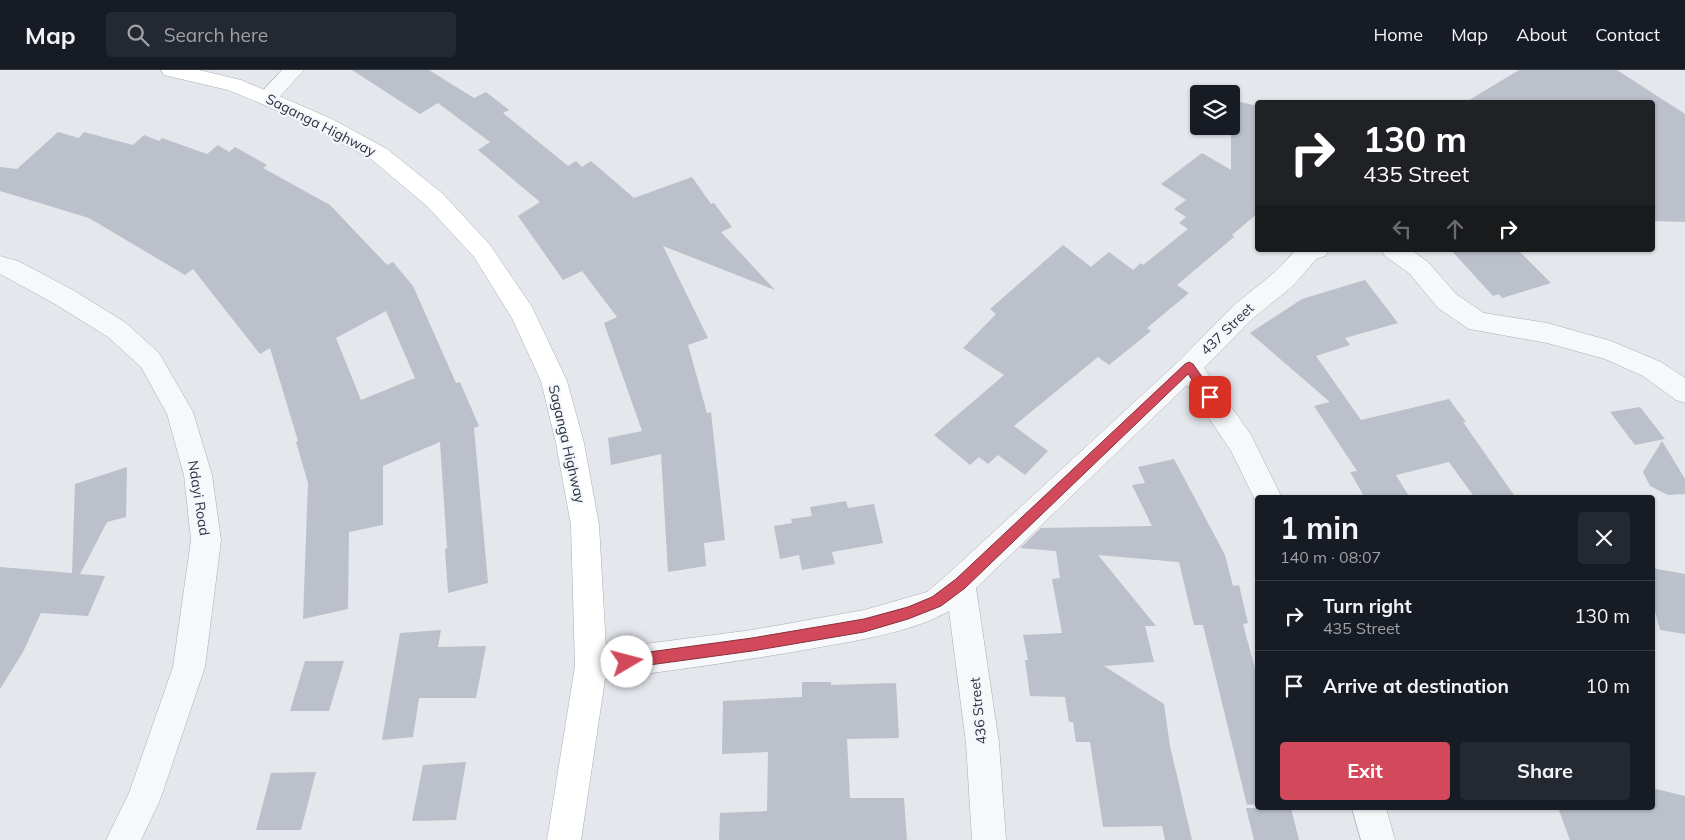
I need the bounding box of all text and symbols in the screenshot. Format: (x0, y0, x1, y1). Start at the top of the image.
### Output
search box (106, 12, 456, 57)
text: Map (25, 20, 76, 50)
icon: search (124, 21, 152, 49)
text: Search here (164, 23, 268, 47)
text: Home (1373, 23, 1423, 46)
text: Map (1451, 23, 1488, 46)
text: About (1516, 23, 1567, 46)
text: Contact (1595, 23, 1660, 46)
map controls (1190, 85, 1240, 135)
button: layers (1190, 85, 1240, 135)
street label: Saganga Highway (263, 89, 380, 161)
text: 130 m (1363, 117, 1467, 161)
icon: right (1280, 120, 1345, 185)
text: 435 Street (1363, 160, 1469, 188)
icon: left (1388, 215, 1416, 243)
icon: ahead (1441, 215, 1469, 243)
icon: right (1494, 215, 1522, 243)
street label: 437 Street (1196, 299, 1258, 359)
pin (1189, 376, 1231, 418)
street label: Saganga Highway (545, 383, 590, 506)
icon: arrive (1196, 383, 1224, 411)
street label: Ndayi Road (184, 459, 214, 537)
text: 1 min (1280, 509, 1359, 547)
button: close (1578, 512, 1630, 564)
text: 140 m · 08:07 (1280, 547, 1381, 567)
text: Turn right (1323, 594, 1412, 618)
icon: right (1280, 602, 1308, 630)
text: 130 m (1574, 604, 1630, 628)
text: 435 Street (1323, 618, 1400, 638)
position arrow (600, 635, 652, 687)
icon: arrive (1280, 672, 1308, 700)
text: Arrive at destination (1323, 674, 1509, 698)
text: 10 m (1586, 674, 1630, 698)
street label: 436 Street (966, 676, 990, 746)
button: Exit (1280, 742, 1450, 800)
button: Share (1460, 742, 1630, 800)

